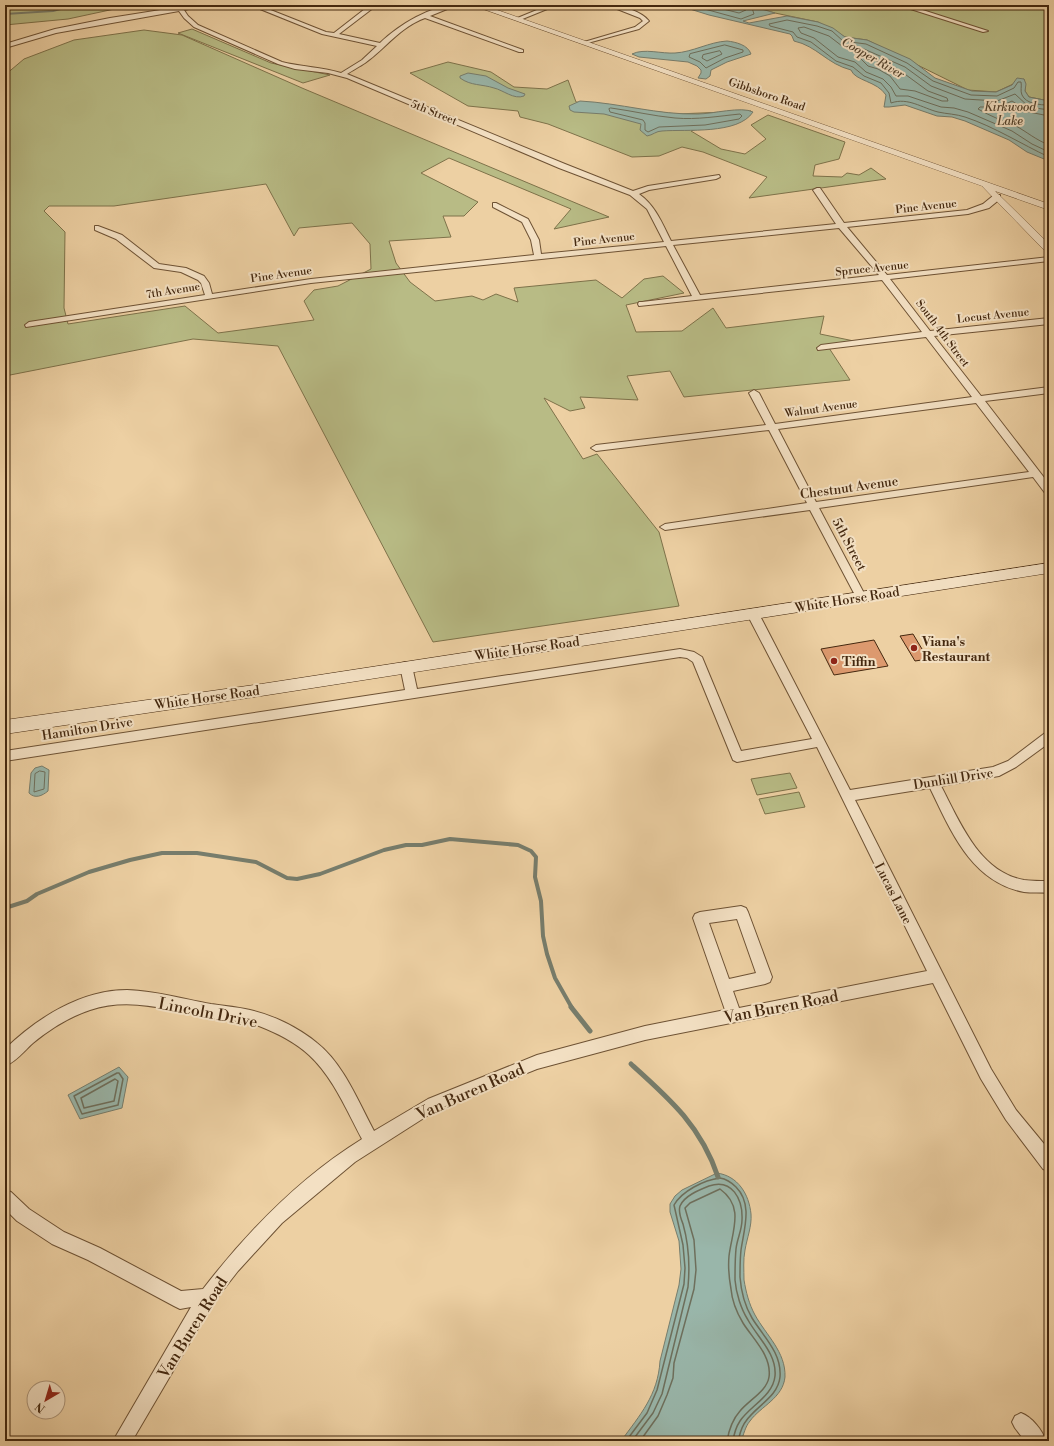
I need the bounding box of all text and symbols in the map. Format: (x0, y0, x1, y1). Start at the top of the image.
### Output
water label: Cooper River (839, 34, 908, 83)
street label: Gibbsboro Road (727, 75, 808, 115)
street label: 5th Street (408, 97, 459, 129)
water label: Kirkwood Lake (984, 100, 1037, 129)
street label: Pine Avenue (895, 197, 958, 217)
street label: Pine Avenue (573, 230, 636, 250)
street label: Spruce Avenue (835, 258, 910, 280)
street label: Pine Avenue (250, 264, 313, 286)
street label: 7th Avenue (145, 280, 202, 302)
street label: South 4th Street (912, 297, 972, 370)
street label: Locust Avenue (956, 305, 1030, 327)
street label: Walnut Avenue (783, 397, 859, 421)
street label: Chestnut Avenue (799, 473, 900, 503)
street label: 5th Street (829, 515, 870, 574)
street label: White Horse Road (793, 584, 901, 616)
street label: White Horse Road (473, 634, 581, 664)
place label: Viana's Restaurant (921, 634, 991, 665)
marker: Viana's Restaurant (909, 643, 919, 653)
place label: Tiffin (842, 654, 876, 670)
marker: Tiffin (829, 656, 839, 666)
street label: White Horse Road (153, 683, 261, 713)
street label: Hamilton Drive (41, 714, 134, 744)
street label: Dunhill Drive (912, 765, 995, 793)
street label: Lucas Lane (871, 860, 916, 927)
street label: Van Buren Road (721, 986, 840, 1028)
street label: Lincoln Drive (156, 994, 259, 1032)
street label: Van Buren Road (412, 1059, 528, 1125)
street label: Van Buren Road (153, 1273, 232, 1383)
north arrow (26, 1380, 66, 1420)
text: N (32, 1399, 48, 1415)

